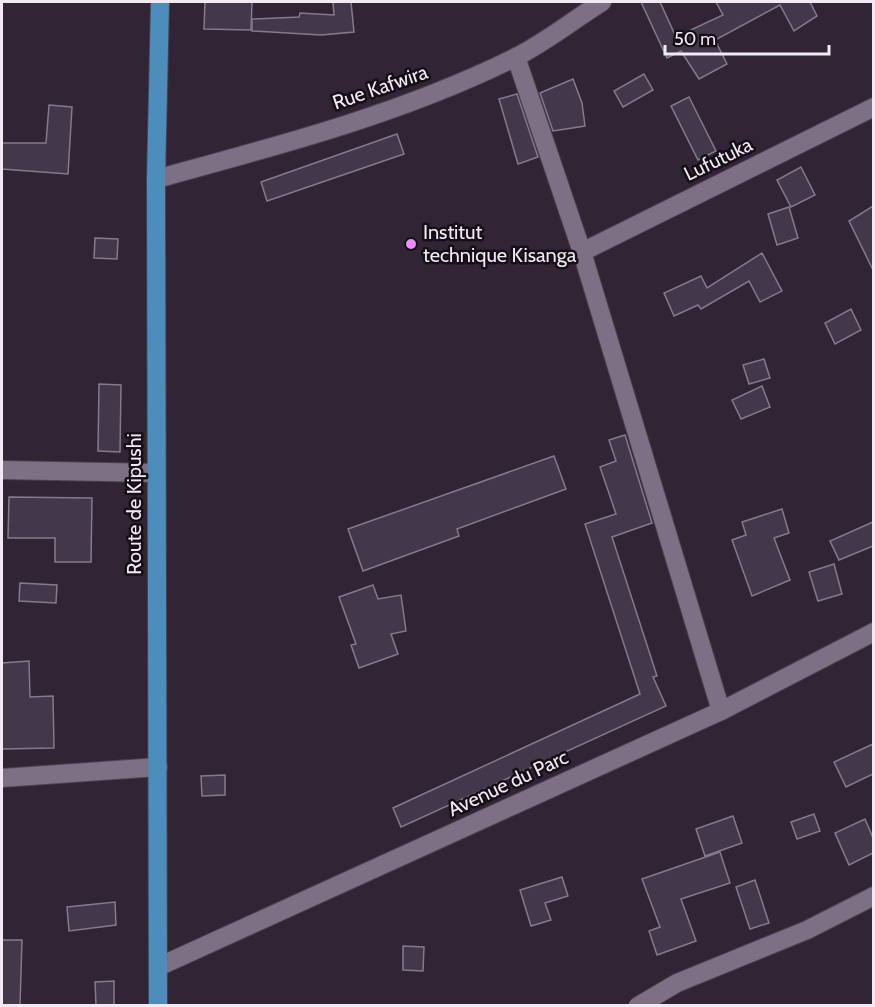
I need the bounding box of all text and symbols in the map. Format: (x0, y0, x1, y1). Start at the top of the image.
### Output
scale bar (665, 18, 828, 56)
text: 50 m (674, 28, 716, 50)
street label: Rue Kafwira (329, 59, 431, 114)
street label: Lufutuka (680, 132, 756, 186)
place label: Institut technique Kisanga (423, 220, 577, 267)
marker: Institut technique Kisanga (404, 237, 418, 251)
street label: Route de Kipushi (122, 433, 146, 575)
street label: Avenue du Parc (444, 745, 572, 821)

